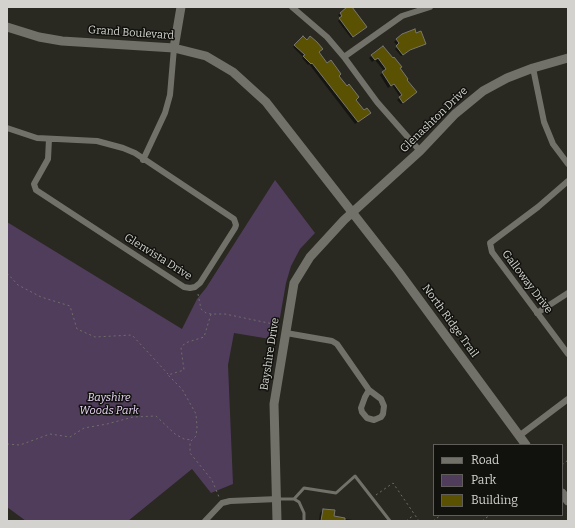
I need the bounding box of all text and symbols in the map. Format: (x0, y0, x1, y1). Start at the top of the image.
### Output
street label: Grand Boulevard (88, 23, 174, 43)
street label: Glenashton Drive (398, 84, 470, 156)
street label: Glenvista Drive (122, 231, 194, 283)
street label: Galloway Drive (499, 248, 555, 316)
street label: North Ridge Trail (419, 282, 481, 360)
street label: Bayshire Drive (258, 317, 282, 391)
park label: Bayshire Woods Park (79, 391, 139, 417)
legend (433, 444, 563, 516)
text: Road (471, 453, 499, 467)
text: Park (471, 473, 496, 487)
text: Building (471, 493, 518, 507)

